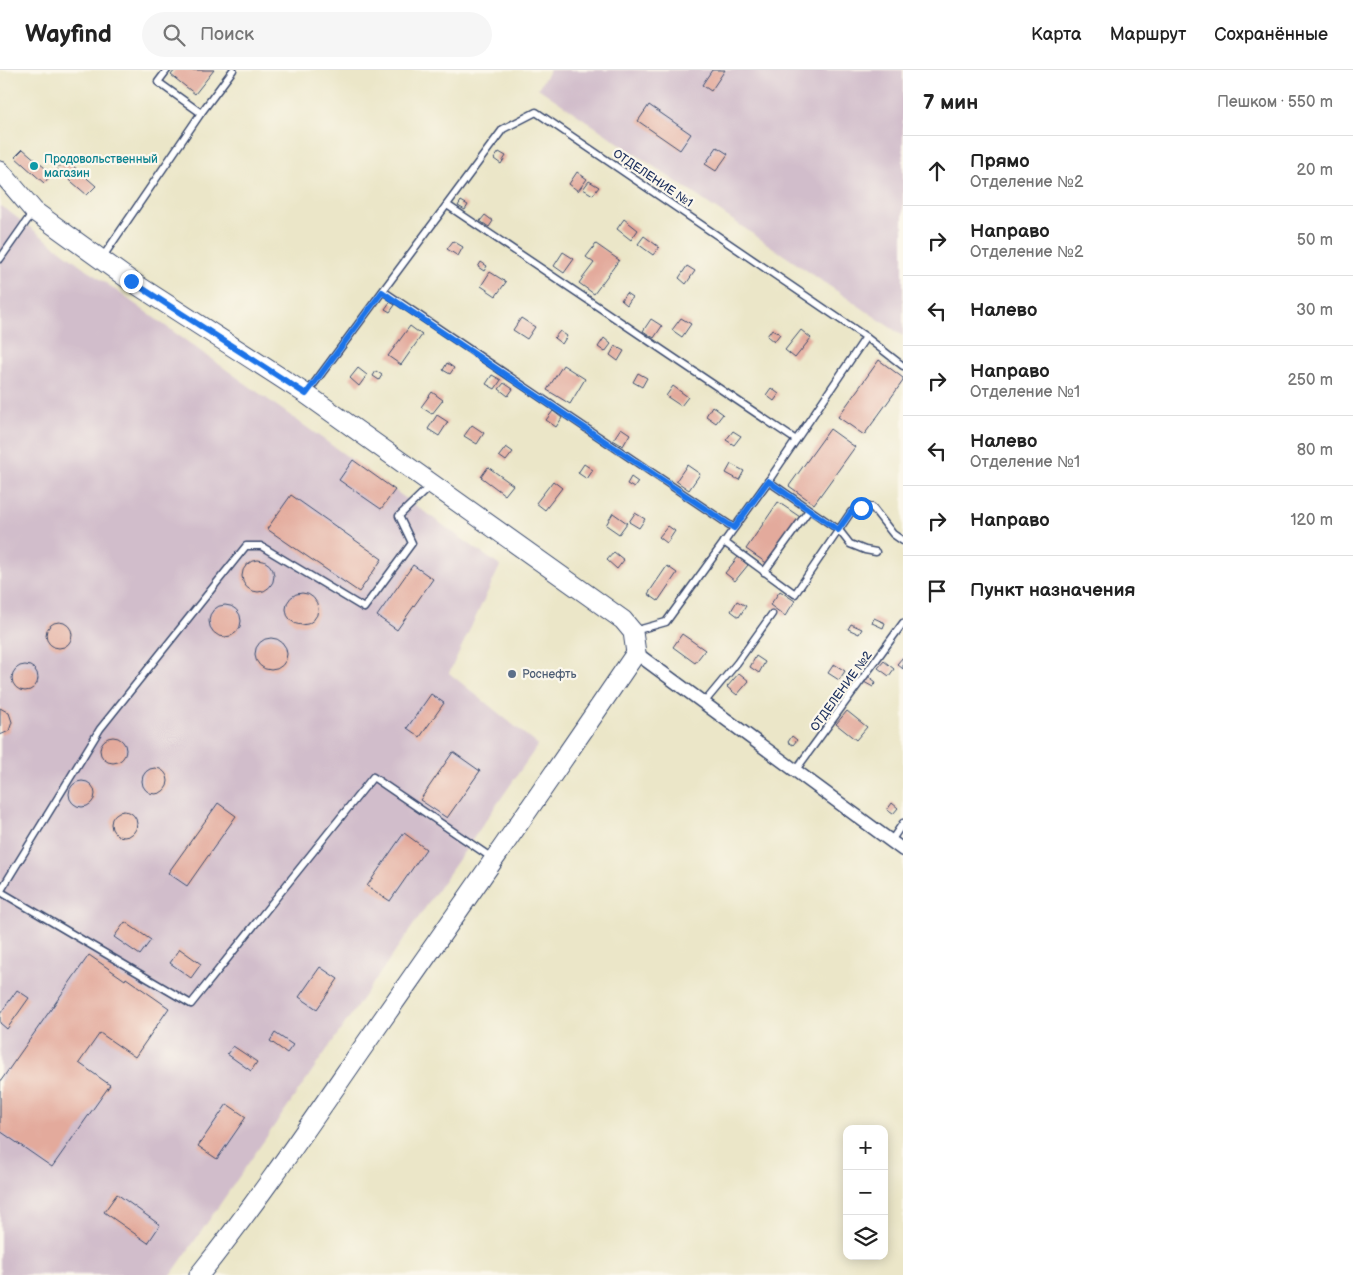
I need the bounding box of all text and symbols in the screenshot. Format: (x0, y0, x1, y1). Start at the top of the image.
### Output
search box (142, 12, 492, 57)
text: Wayfind (25, 20, 112, 49)
icon: search (160, 21, 188, 49)
text: Поиск (200, 23, 254, 46)
text: Карта (1031, 24, 1082, 45)
text: Маршрут (1110, 24, 1186, 45)
text: Сохранённые (1214, 24, 1328, 45)
text: 7 мин (923, 90, 978, 115)
text: Пешком · 550 m (1217, 93, 1333, 112)
street label: ОТДЕЛЕНИЕ №1 (610, 146, 695, 211)
text: Прямо (970, 150, 1030, 173)
place label: Продовольственный магазин (44, 152, 158, 181)
icon: ahead (923, 157, 951, 185)
marker: Продовольственный магазин (28, 160, 40, 172)
text: 20 m (1297, 161, 1333, 180)
text: Отделение №2 (970, 173, 1083, 192)
text: Направо (970, 220, 1050, 243)
icon: right (923, 227, 951, 255)
text: 50 m (1297, 231, 1333, 250)
text: Отделение №2 (970, 243, 1083, 262)
route end (120, 270, 143, 293)
icon: left (923, 297, 951, 325)
text: Налево (970, 299, 1037, 322)
text: 30 m (1296, 301, 1333, 320)
text: Направо (970, 360, 1050, 383)
icon: right (923, 367, 951, 395)
text: 250 m (1287, 371, 1333, 390)
text: Отделение №1 (970, 383, 1080, 402)
text: Налево (970, 430, 1037, 453)
icon: left (923, 437, 951, 465)
text: 80 m (1297, 441, 1333, 460)
text: Отделение №1 (970, 453, 1080, 472)
route start (850, 497, 873, 520)
icon: right (923, 507, 951, 535)
text: Направо (970, 509, 1050, 532)
text: 120 m (1290, 511, 1333, 530)
icon: arrive (923, 577, 951, 605)
text: Пункт назначения (970, 579, 1135, 602)
street label: ОТДЕЛЕНИЕ №2 (807, 648, 875, 734)
place label: Роснефть (522, 667, 577, 682)
marker: Роснефть (506, 668, 518, 680)
map controls (843, 1125, 888, 1260)
button: + (843, 1125, 888, 1170)
button: − (843, 1170, 888, 1215)
button: layers (843, 1215, 888, 1260)

